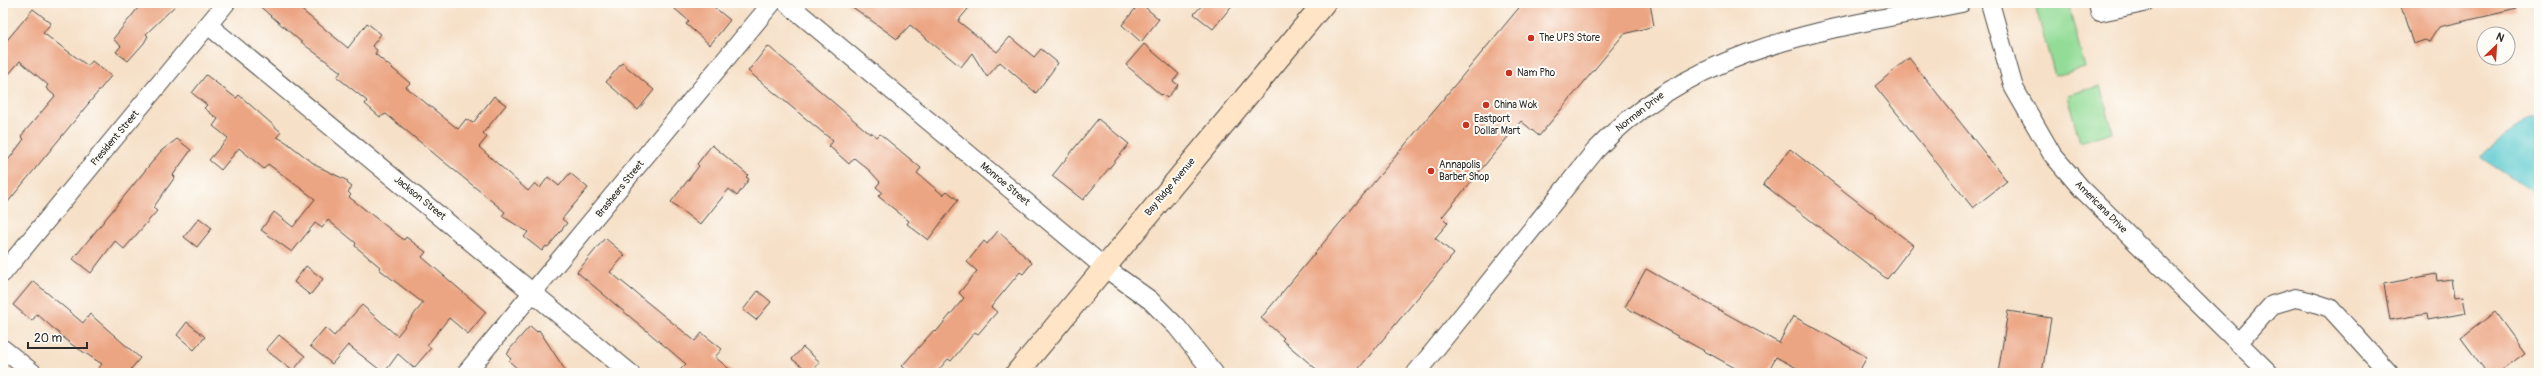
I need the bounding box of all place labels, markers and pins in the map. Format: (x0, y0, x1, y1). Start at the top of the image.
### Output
place label: The UPS Store (1539, 32, 1600, 44)
marker: The UPS Store (1526, 33, 1536, 43)
place label: Nam Pho (1517, 67, 1556, 79)
marker: Nam Pho (1504, 68, 1514, 78)
place label: China Wok (1494, 99, 1538, 111)
marker: China Wok (1481, 100, 1491, 110)
place label: Eastport Dollar Mart (1474, 113, 1521, 137)
marker: Eastport Dollar Mart (1461, 120, 1471, 130)
place label: Annapolis Barber Shop (1439, 159, 1489, 183)
marker: Annapolis Barber Shop (1426, 166, 1436, 176)

